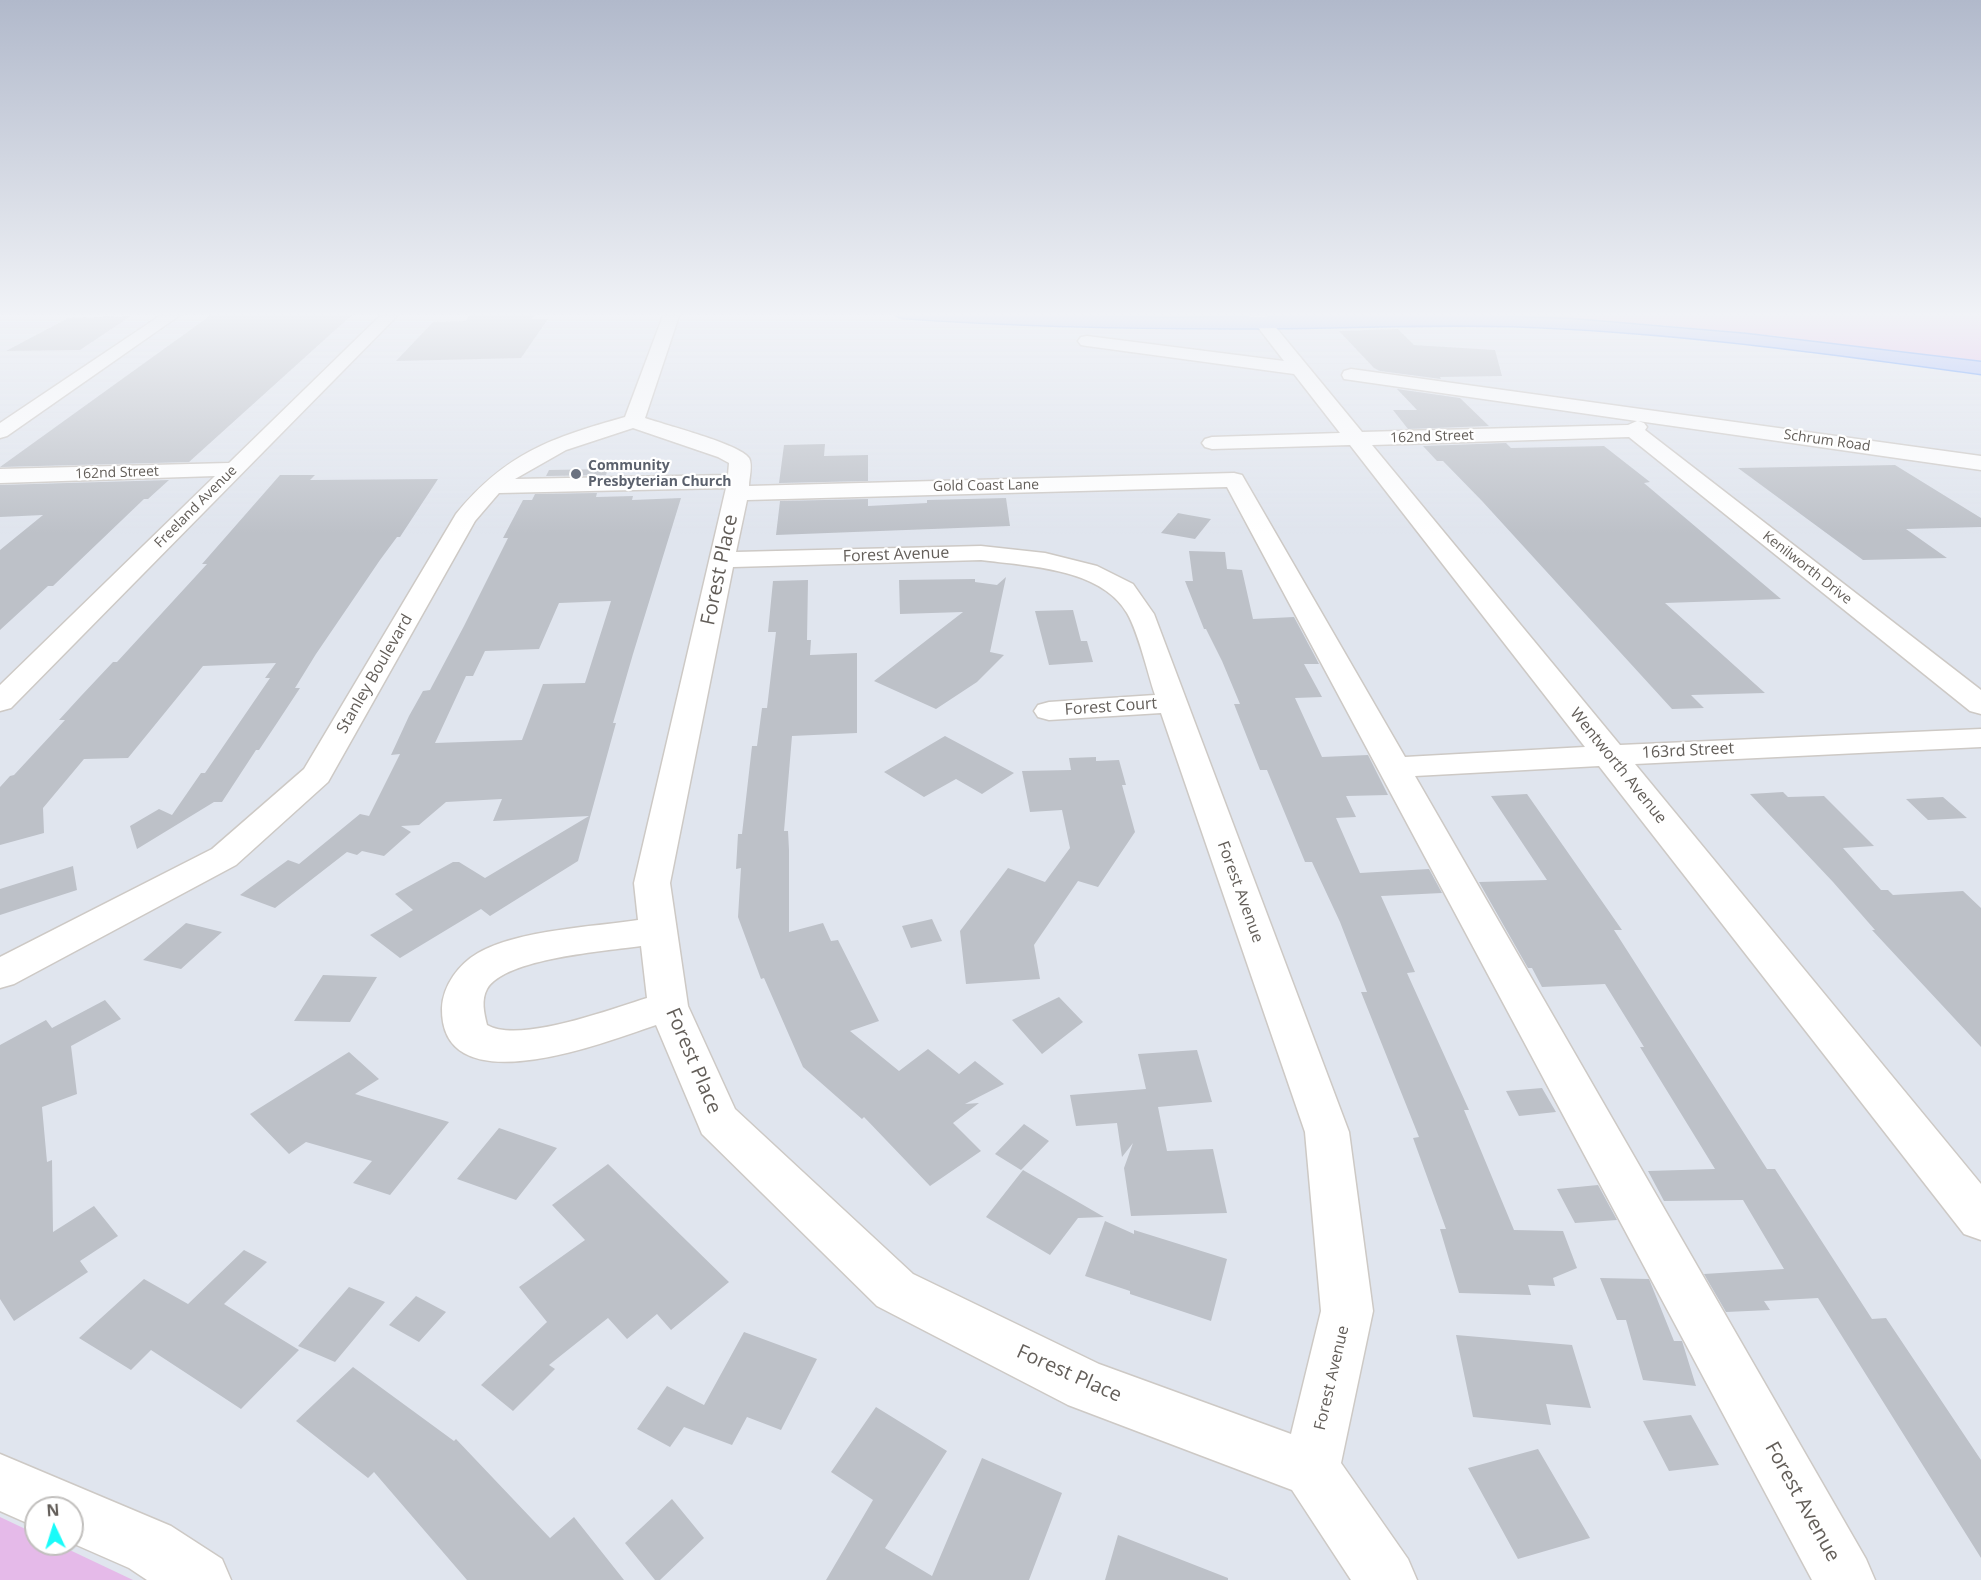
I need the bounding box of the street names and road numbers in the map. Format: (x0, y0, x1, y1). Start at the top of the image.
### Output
street label: 162nd Street (1390, 427, 1474, 447)
street label: Schrum Road (1783, 427, 1871, 455)
street label: Freeland Avenue (151, 462, 241, 552)
street label: 162nd Street (75, 463, 159, 483)
street label: Gold Coast Lane (933, 477, 1039, 495)
street label: Forest Place (697, 512, 743, 628)
street label: Kenilworth Drive (1759, 528, 1855, 608)
street label: Forest Avenue (842, 544, 950, 566)
street label: Stanley Boulevard (333, 611, 417, 737)
street label: Forest Court (1064, 694, 1158, 720)
street label: Wentworth Avenue (1565, 704, 1671, 828)
street label: 163rd Street (1641, 739, 1735, 763)
street label: Forest Avenue (1213, 839, 1267, 945)
street label: Forest Place (660, 1004, 726, 1118)
street label: Forest Avenue (1311, 1324, 1353, 1432)
street label: Forest Place (1013, 1340, 1125, 1408)
street label: Forest Avenue (1759, 1438, 1845, 1566)

